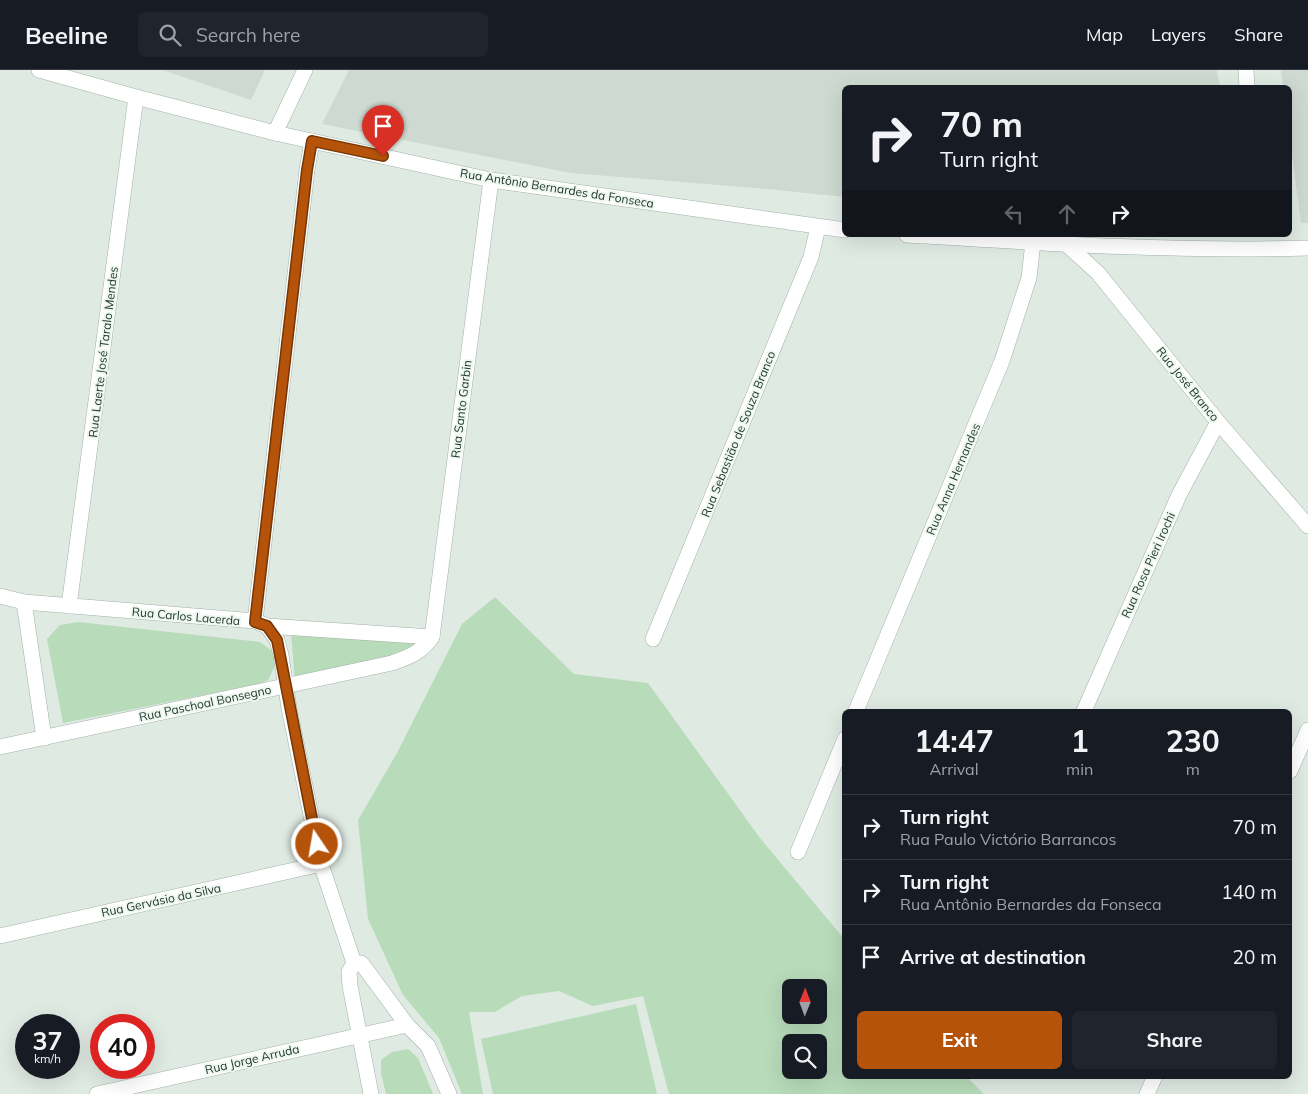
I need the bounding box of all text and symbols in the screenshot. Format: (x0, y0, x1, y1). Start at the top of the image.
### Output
search box (138, 12, 488, 57)
text: Beeline (25, 20, 108, 50)
icon: search (156, 21, 184, 49)
text: Search here (196, 23, 300, 47)
text: Map (1086, 23, 1123, 46)
text: Layers (1151, 23, 1206, 46)
text: Share (1234, 23, 1283, 46)
text: 70 m (940, 102, 1023, 146)
pin (362, 105, 404, 156)
icon: right (857, 105, 922, 170)
icon: arrive (369, 112, 397, 140)
text: Turn right (940, 145, 1038, 173)
street label: Rua Antônio Bernardes da Fonseca (459, 165, 655, 211)
icon: left (1000, 200, 1028, 228)
icon: ahead (1053, 200, 1081, 228)
icon: right (1106, 200, 1134, 228)
street label: Rua Laerte José Taralo Mendes (85, 266, 121, 438)
street label: Rua José Branco (1153, 344, 1223, 424)
street label: Rua Sebastião de Souza Branco (698, 349, 778, 519)
street label: Rua Santo Garbin (448, 359, 474, 459)
street label: Rua Anna Hernandes (923, 421, 983, 537)
street label: Rua Rosa Pieri Irochi (1118, 510, 1178, 620)
street label: Rua Carlos Lacerda (131, 604, 241, 628)
street label: Rua Paschoal Bonsegno (137, 682, 273, 724)
text: 14:47 (914, 722, 994, 760)
text: 1 (1071, 722, 1089, 760)
text: 230 (1166, 722, 1220, 760)
text: Arrival (930, 759, 979, 779)
text: min (1066, 759, 1093, 779)
text: m (1186, 759, 1200, 779)
text: Turn right (900, 805, 989, 829)
icon: right (857, 813, 885, 841)
text: 70 m (1233, 815, 1277, 839)
position arrow (290, 817, 342, 869)
text: Rua Paulo Victório Barrancos (900, 829, 1116, 849)
text: Turn right (900, 870, 989, 894)
icon: right (857, 878, 885, 906)
street label: Rua Gervásio da Silva (100, 880, 222, 920)
text: 140 m (1221, 880, 1277, 904)
text: Rua Antônio Bernardes da Fonseca (900, 894, 1162, 914)
icon: arrive (857, 943, 885, 971)
text: Arrive at destination (900, 945, 1086, 969)
text: 20 m (1233, 945, 1277, 969)
north arrow (782, 979, 828, 1024)
map controls (782, 979, 827, 1079)
button: Exit (857, 1011, 1062, 1069)
button: Share (1072, 1011, 1277, 1069)
speed limit sign: 40 (90, 1014, 155, 1079)
text: 37 (32, 1025, 63, 1056)
button: search (782, 1034, 827, 1079)
street label: Rua Jorge Arruda (203, 1041, 301, 1077)
text: km/h (34, 1051, 61, 1066)

